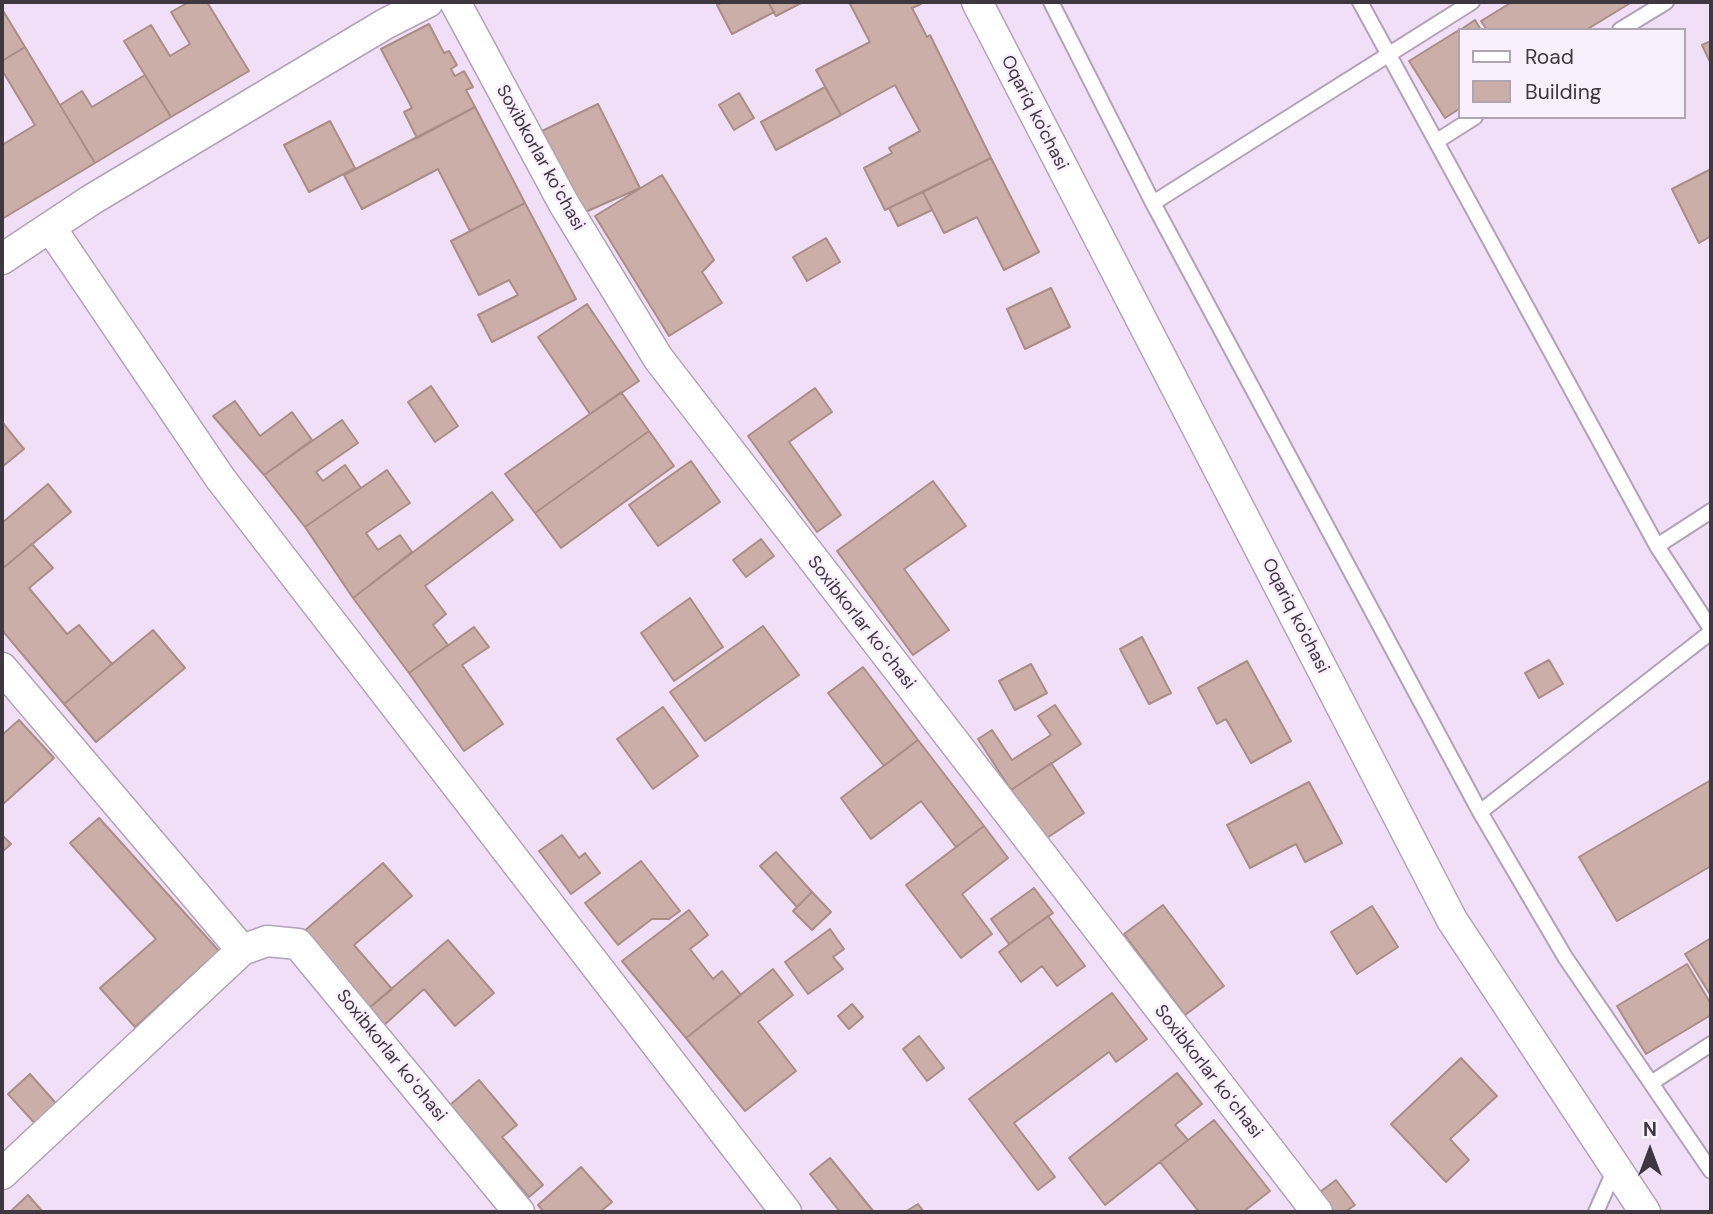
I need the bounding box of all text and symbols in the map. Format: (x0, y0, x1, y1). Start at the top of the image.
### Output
legend (1458, 28, 1685, 119)
text: Road (1525, 43, 1574, 71)
street label: Oqariq ko'chasi (996, 52, 1072, 174)
text: Building (1525, 78, 1601, 106)
street label: Soxibkorlar koʻchasi (491, 81, 589, 235)
street label: Soxibkorlar koʻchasi (802, 552, 920, 694)
street label: Oqariq ko'chasi (1257, 555, 1333, 677)
street label: Soxibkorlar koʻchasi (331, 986, 451, 1126)
street label: Soxibkorlar koʻchasi (1149, 1001, 1267, 1143)
north arrow (1615, 1116, 1685, 1186)
text: N (1643, 1117, 1657, 1142)

